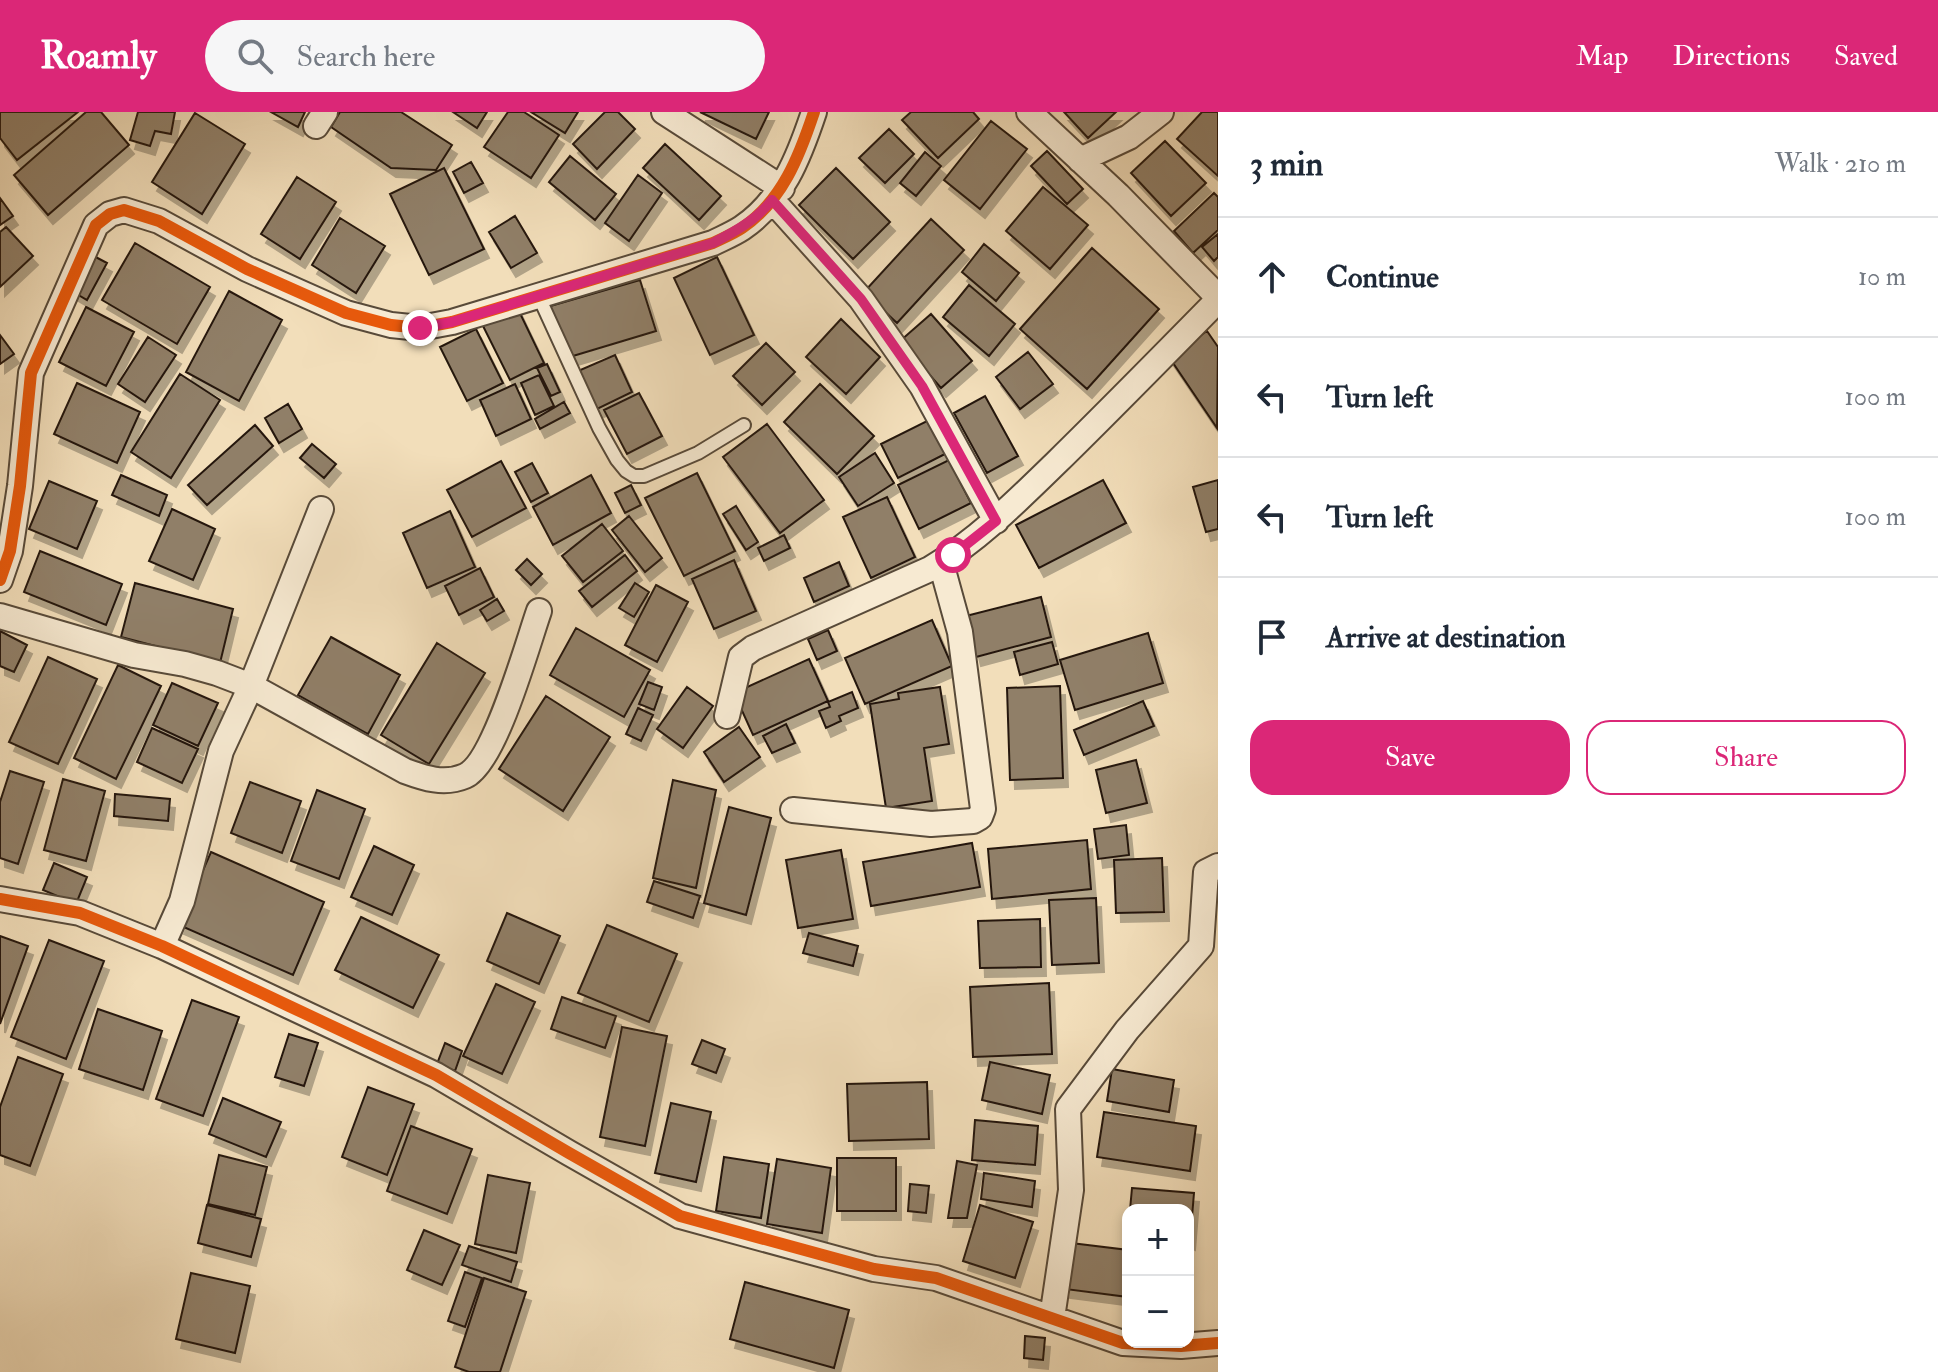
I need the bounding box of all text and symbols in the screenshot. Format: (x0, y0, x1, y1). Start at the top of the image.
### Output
search box (205, 20, 765, 92)
text: Roamly (40, 32, 157, 80)
icon: search (233, 34, 277, 78)
text: Search here (297, 38, 435, 75)
text: Map (1576, 39, 1629, 74)
text: Directions (1673, 39, 1790, 74)
text: Saved (1834, 39, 1898, 74)
text: 3 min (1250, 143, 1323, 186)
text: Walk · 210 m (1775, 148, 1906, 180)
icon: ahead (1250, 255, 1294, 299)
text: Continue (1326, 259, 1439, 296)
text: 10 m (1858, 261, 1906, 293)
route end (402, 310, 438, 346)
icon: left (1250, 375, 1294, 419)
text: Turn left (1326, 379, 1433, 416)
text: 100 m (1845, 381, 1906, 413)
icon: left (1250, 495, 1294, 539)
text: Turn left (1326, 499, 1433, 536)
text: 100 m (1845, 501, 1906, 533)
route start (935, 537, 971, 573)
icon: arrive (1250, 615, 1294, 659)
text: Arrive at destination (1326, 619, 1566, 656)
button: Save (1250, 720, 1570, 795)
button: Share (1586, 720, 1906, 795)
map controls (1122, 1204, 1194, 1348)
button: + (1122, 1204, 1194, 1276)
button: − (1122, 1276, 1194, 1348)

